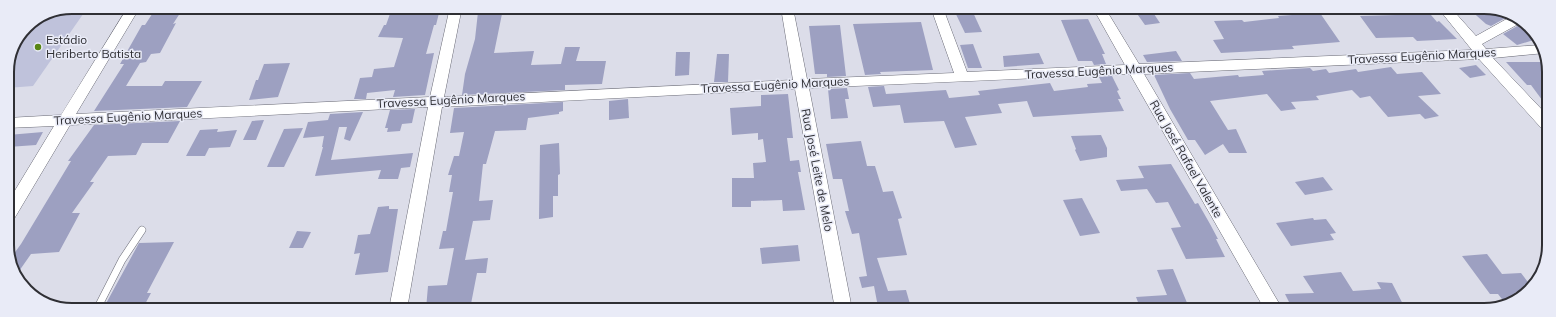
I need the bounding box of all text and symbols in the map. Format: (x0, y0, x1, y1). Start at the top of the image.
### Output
place label: Estádio Heriberto Batista (46, 32, 141, 61)
marker: Estádio Heriberto Batista (33, 42, 43, 52)
street label: Travessa Eugênio Marques (1347, 44, 1497, 67)
street label: Travessa Eugênio Marques (1024, 59, 1174, 82)
street label: Travessa Eugênio Marques (700, 73, 850, 96)
street label: Travessa Eugênio Marques (376, 88, 526, 111)
street label: Rua José Rafael Valente (1147, 97, 1226, 220)
street label: Travessa Eugênio Marques (53, 105, 203, 128)
street label: Rua José Leite de Melo (798, 107, 837, 233)

